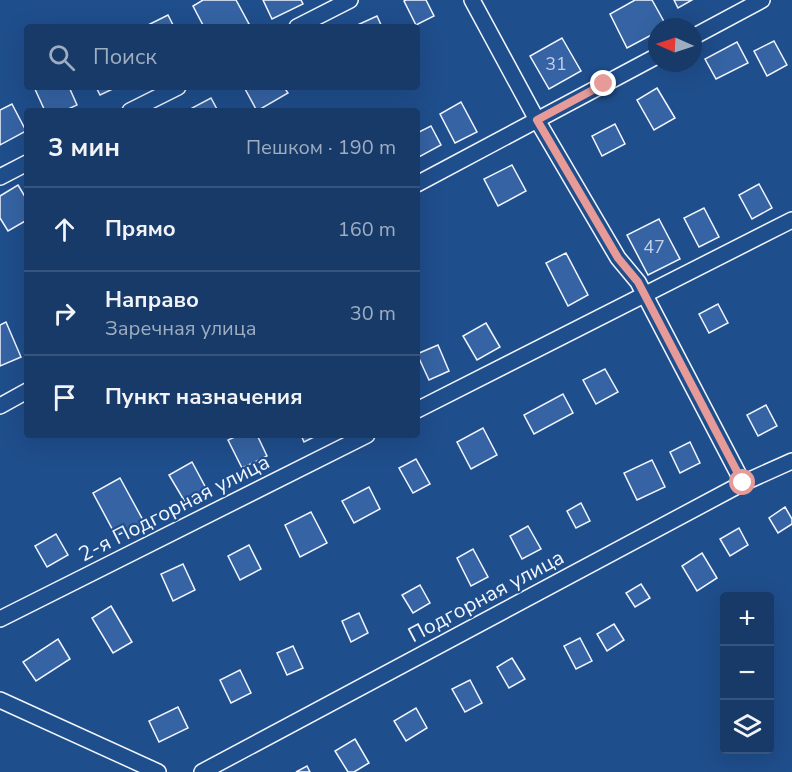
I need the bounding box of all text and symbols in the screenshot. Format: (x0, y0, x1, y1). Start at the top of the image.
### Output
north arrow (648, 18, 702, 72)
search box (24, 24, 420, 90)
icon: search (45, 41, 78, 74)
text: Поиск (93, 42, 157, 72)
house number: 31 (545, 52, 567, 76)
route end (590, 70, 616, 96)
text: 3 мин (48, 130, 120, 165)
text: Пешком · 190 m (246, 134, 396, 161)
icon: ahead (48, 213, 81, 246)
text: Прямо (105, 214, 176, 244)
text: 160 m (338, 216, 396, 243)
house number: 47 (643, 235, 665, 259)
text: Направо (105, 285, 199, 315)
icon: right (48, 297, 81, 330)
text: 30 m (350, 300, 396, 327)
text: Заречная улица (105, 315, 257, 342)
icon: arrive (48, 381, 81, 414)
text: Пункт назначения (105, 382, 303, 412)
street label: 2-я Подгорная улица (74, 448, 274, 568)
route start (729, 469, 755, 495)
street label: Подгорная улица (403, 543, 569, 649)
map controls (720, 592, 774, 754)
button: + (720, 592, 774, 646)
button: − (720, 646, 774, 700)
button: layers (720, 700, 774, 754)

